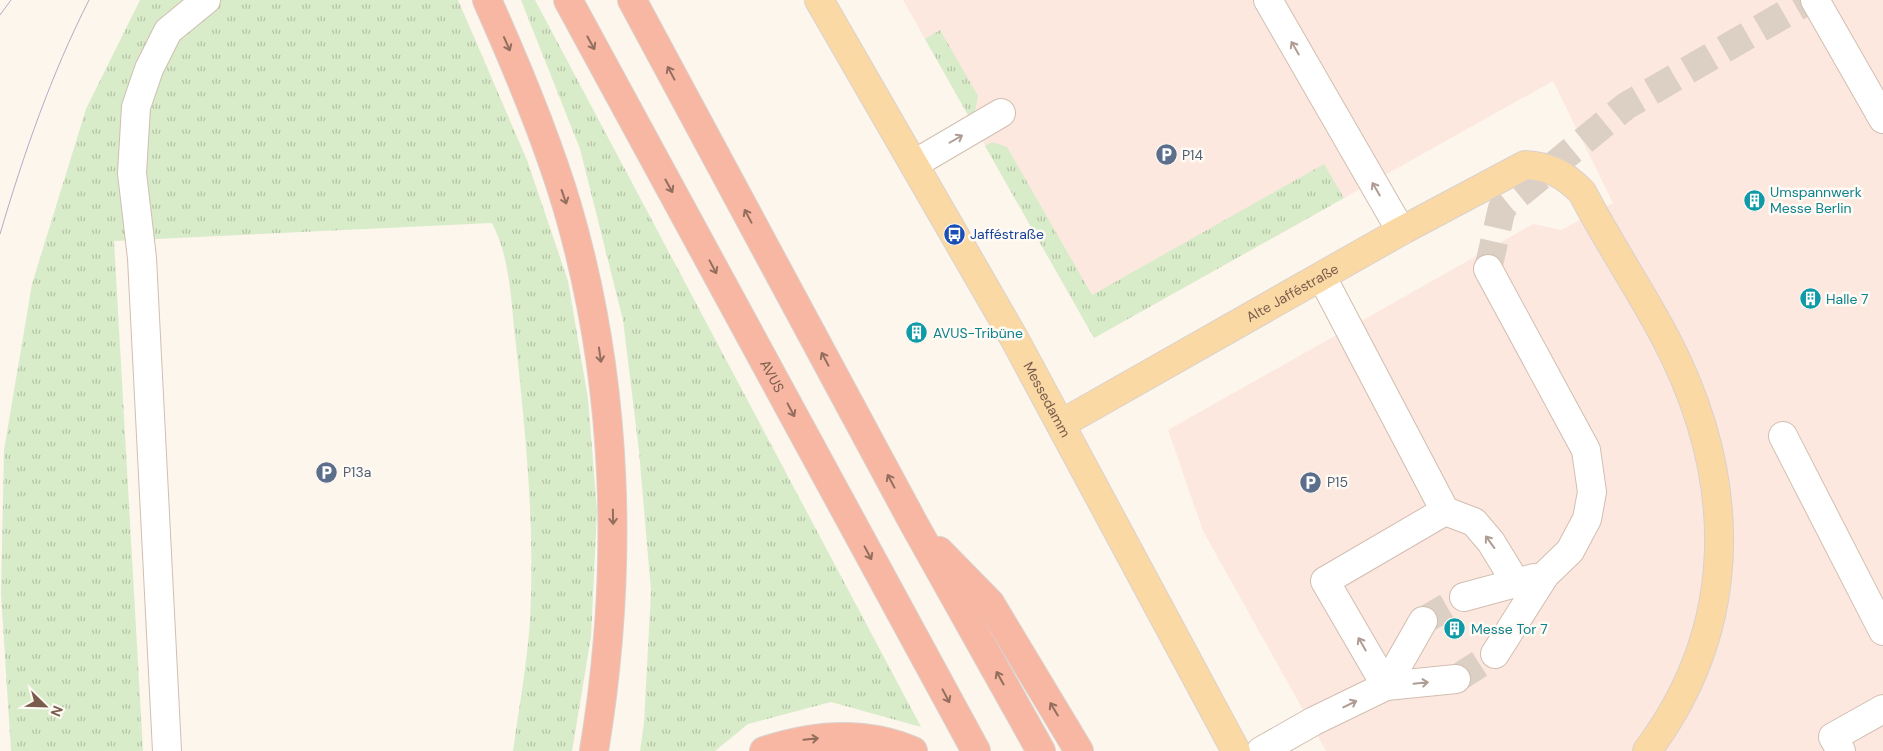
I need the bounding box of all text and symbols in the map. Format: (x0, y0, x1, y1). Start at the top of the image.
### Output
one-way arrow (587, 35, 596, 50)
one-way arrow (502, 36, 512, 51)
one-way arrow (1290, 41, 1300, 56)
one-way arrow (666, 66, 675, 81)
one-way arrow (949, 134, 963, 144)
parking icon: P14 (1154, 143, 1178, 167)
place label: P14 (1182, 146, 1203, 164)
one-way arrow (664, 178, 674, 193)
one-way arrow (1371, 182, 1381, 196)
place label: Umspannwerk Messe Berlin (1770, 183, 1862, 217)
one-way arrow (560, 188, 569, 204)
building icon: Umspannwerk Messe Berlin (1742, 188, 1766, 212)
one-way arrow (743, 209, 752, 224)
bus stop icon: Jafféstraße (942, 222, 966, 246)
place label: Jafféstraße (970, 225, 1044, 243)
street label: Alte Jafféstraße (1243, 259, 1342, 326)
one-way arrow (708, 260, 718, 275)
building icon: Halle 7 (1798, 287, 1822, 311)
place label: Halle 7 (1826, 290, 1869, 308)
building icon: AVUS-Tribüne (905, 321, 929, 345)
place label: AVUS-Tribüne (933, 324, 1023, 342)
one-way arrow (595, 347, 605, 363)
one-way arrow (820, 352, 829, 367)
street label: AVUS (756, 357, 788, 396)
street label: Messedamm (1019, 359, 1075, 440)
one-way arrow (787, 402, 796, 417)
parking icon: P13a (315, 460, 339, 484)
place label: P13a (343, 463, 371, 481)
parking icon: P15 (1299, 470, 1323, 494)
place label: P15 (1327, 473, 1348, 491)
one-way arrow (885, 475, 895, 489)
one-way arrow (608, 508, 617, 524)
one-way arrow (1485, 535, 1495, 549)
one-way arrow (864, 545, 873, 560)
building icon: Messe Tor 7 (1443, 617, 1467, 641)
place label: Messe Tor 7 (1471, 620, 1548, 638)
one-way arrow (1356, 638, 1366, 652)
one-way arrow (994, 671, 1004, 686)
one-way arrow (1413, 678, 1429, 688)
north arrow (20, 681, 70, 731)
one-way arrow (941, 688, 951, 703)
one-way arrow (1342, 699, 1357, 708)
text: N (47, 703, 67, 719)
one-way arrow (1049, 703, 1059, 717)
one-way arrow (802, 734, 818, 744)

